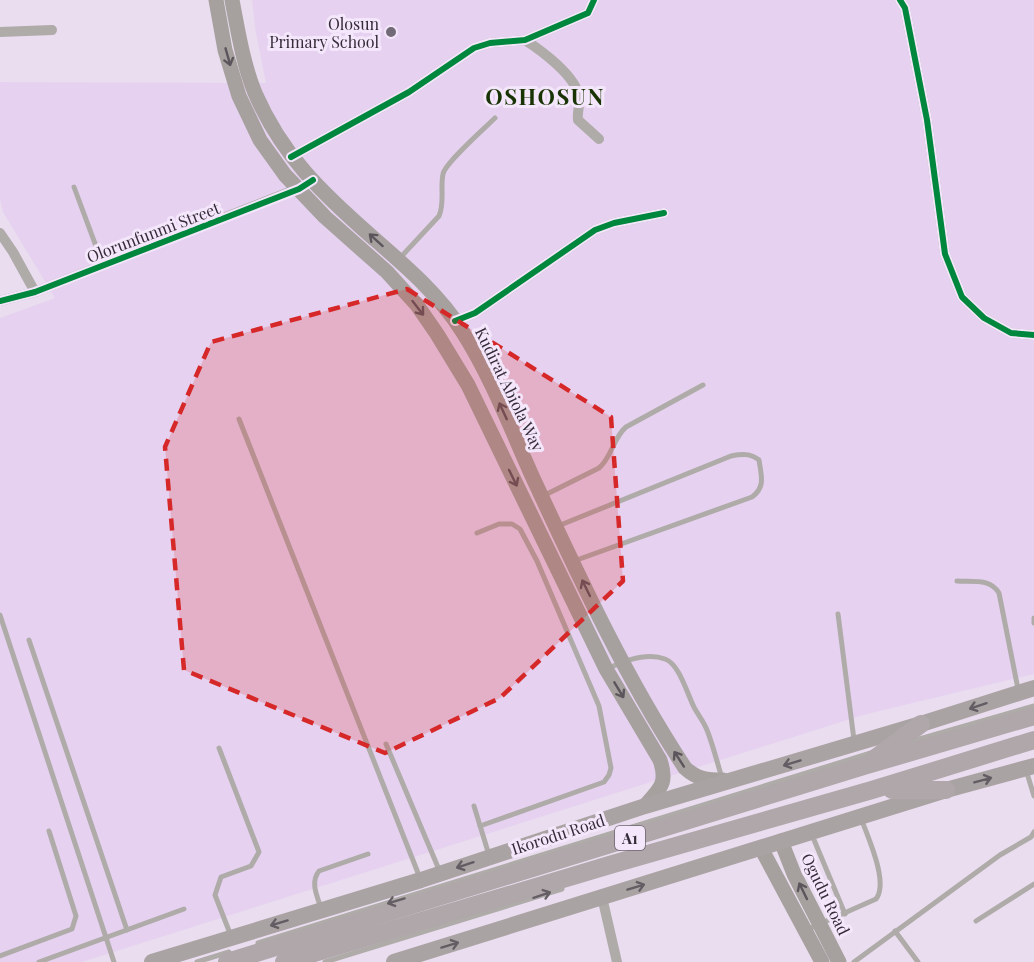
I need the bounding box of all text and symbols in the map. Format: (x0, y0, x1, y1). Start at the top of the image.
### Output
place label: Olosun Primary School (269, 13, 379, 52)
marker: Olosun Primary School (384, 25, 398, 39)
one-way arrow (222, 47, 234, 66)
district label: OSHOSUN (485, 81, 605, 111)
street label: Olorunfunmi Street (83, 197, 223, 267)
one-way arrow (369, 233, 384, 247)
one-way arrow (412, 300, 425, 316)
street label: Kudirat Abiola Way (471, 324, 549, 454)
one-way arrow (496, 403, 508, 421)
one-way arrow (508, 468, 520, 486)
one-way arrow (580, 579, 592, 597)
one-way arrow (614, 681, 626, 698)
one-way arrow (969, 701, 988, 712)
one-way arrow (673, 751, 685, 768)
one-way arrow (783, 758, 802, 769)
one-way arrow (973, 773, 992, 785)
street label: Ikorodu Road (509, 809, 607, 859)
road number: A1 (615, 826, 645, 850)
street label: Ogudu Road (797, 850, 855, 938)
one-way arrow (457, 860, 475, 871)
one-way arrow (626, 880, 645, 891)
one-way arrow (797, 883, 809, 900)
one-way arrow (532, 889, 551, 900)
one-way arrow (387, 896, 406, 907)
one-way arrow (270, 918, 289, 929)
one-way arrow (440, 938, 459, 949)

